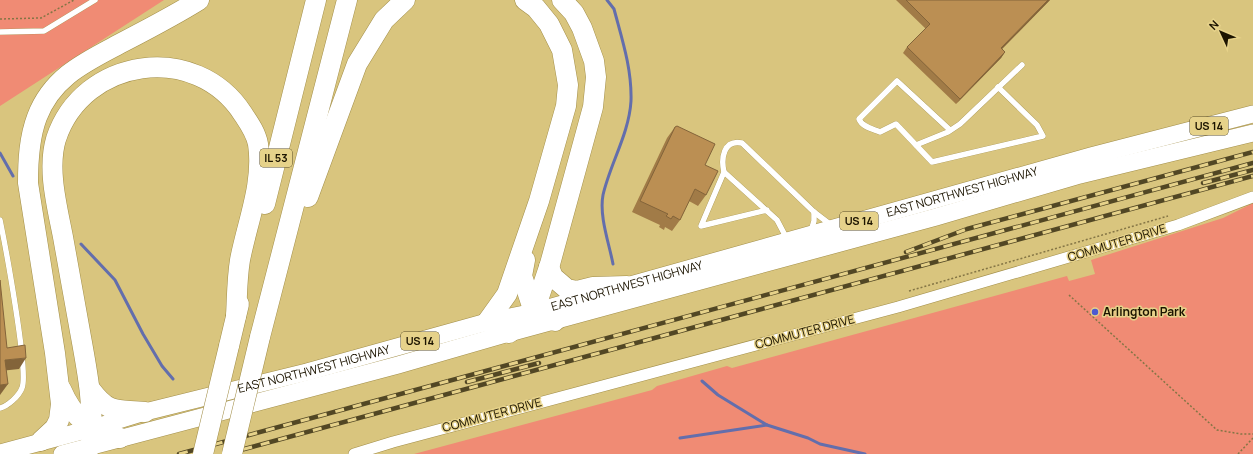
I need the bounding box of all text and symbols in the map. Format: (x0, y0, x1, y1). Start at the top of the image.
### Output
north arrow (1201, 12, 1241, 52)
text: N (1205, 17, 1222, 33)
road number: US 14 (1190, 117, 1228, 135)
road number: IL 53 (260, 149, 292, 167)
street label: EAST NORTHWEST HIGHWAY (884, 162, 1040, 221)
road number: US 14 (840, 212, 878, 230)
street label: COMMUTER DRIVE (1065, 219, 1168, 266)
street label: EAST NORTHWEST HIGHWAY (549, 256, 705, 315)
place label: Arlington Park (1103, 303, 1186, 320)
marker: Arlington Park (1090, 307, 1100, 317)
street label: COMMUTER DRIVE (753, 310, 857, 353)
road number: US 14 (401, 332, 439, 350)
street label: EAST NORTHWEST HIGHWAY (236, 340, 392, 397)
street label: COMMUTER DRIVE (440, 393, 544, 436)

